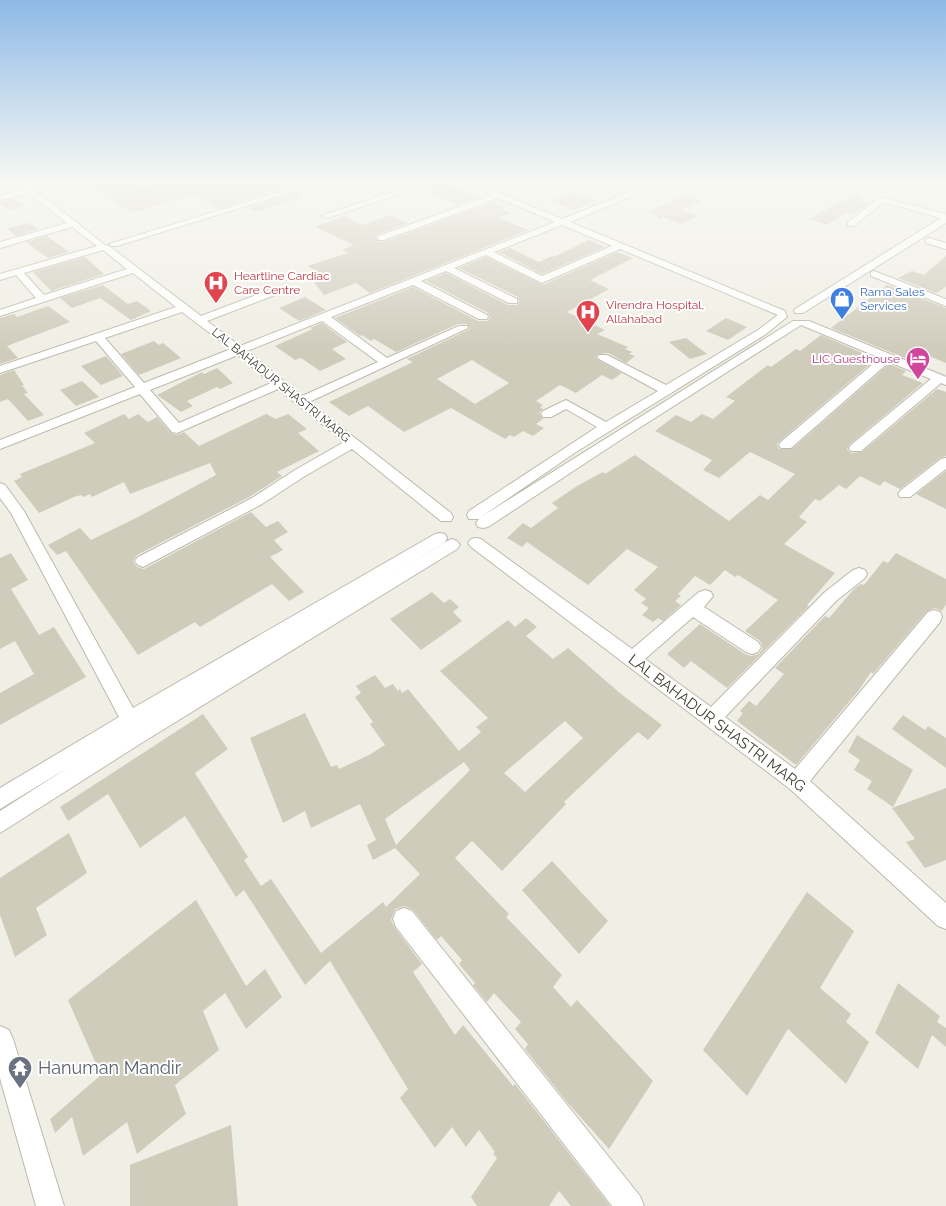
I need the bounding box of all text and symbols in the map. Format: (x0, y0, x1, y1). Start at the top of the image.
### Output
place label: Heartline Cardiac Care Centre (234, 269, 330, 297)
hospital icon: Heartline Cardiac Care Centre (203, 270, 229, 304)
place label: Rama Sales Services (860, 285, 925, 313)
shop icon: Rama Sales Services (829, 286, 855, 320)
place label: Virendra Hospital, Allahabad (606, 298, 704, 326)
hospital icon: Virendra Hospital, Allahabad (575, 299, 601, 333)
street label: LAL BAHADUR SHASTRI MARG (209, 325, 353, 445)
hotel icon: LIC Guesthouse (905, 346, 931, 380)
place label: LIC Guesthouse (812, 352, 900, 366)
street label: LAL BAHADUR SHASTRI MARG (625, 650, 809, 796)
temple icon: Hanuman Mandir (7, 1055, 33, 1089)
place label: Hanuman Mandir (38, 1057, 182, 1078)

